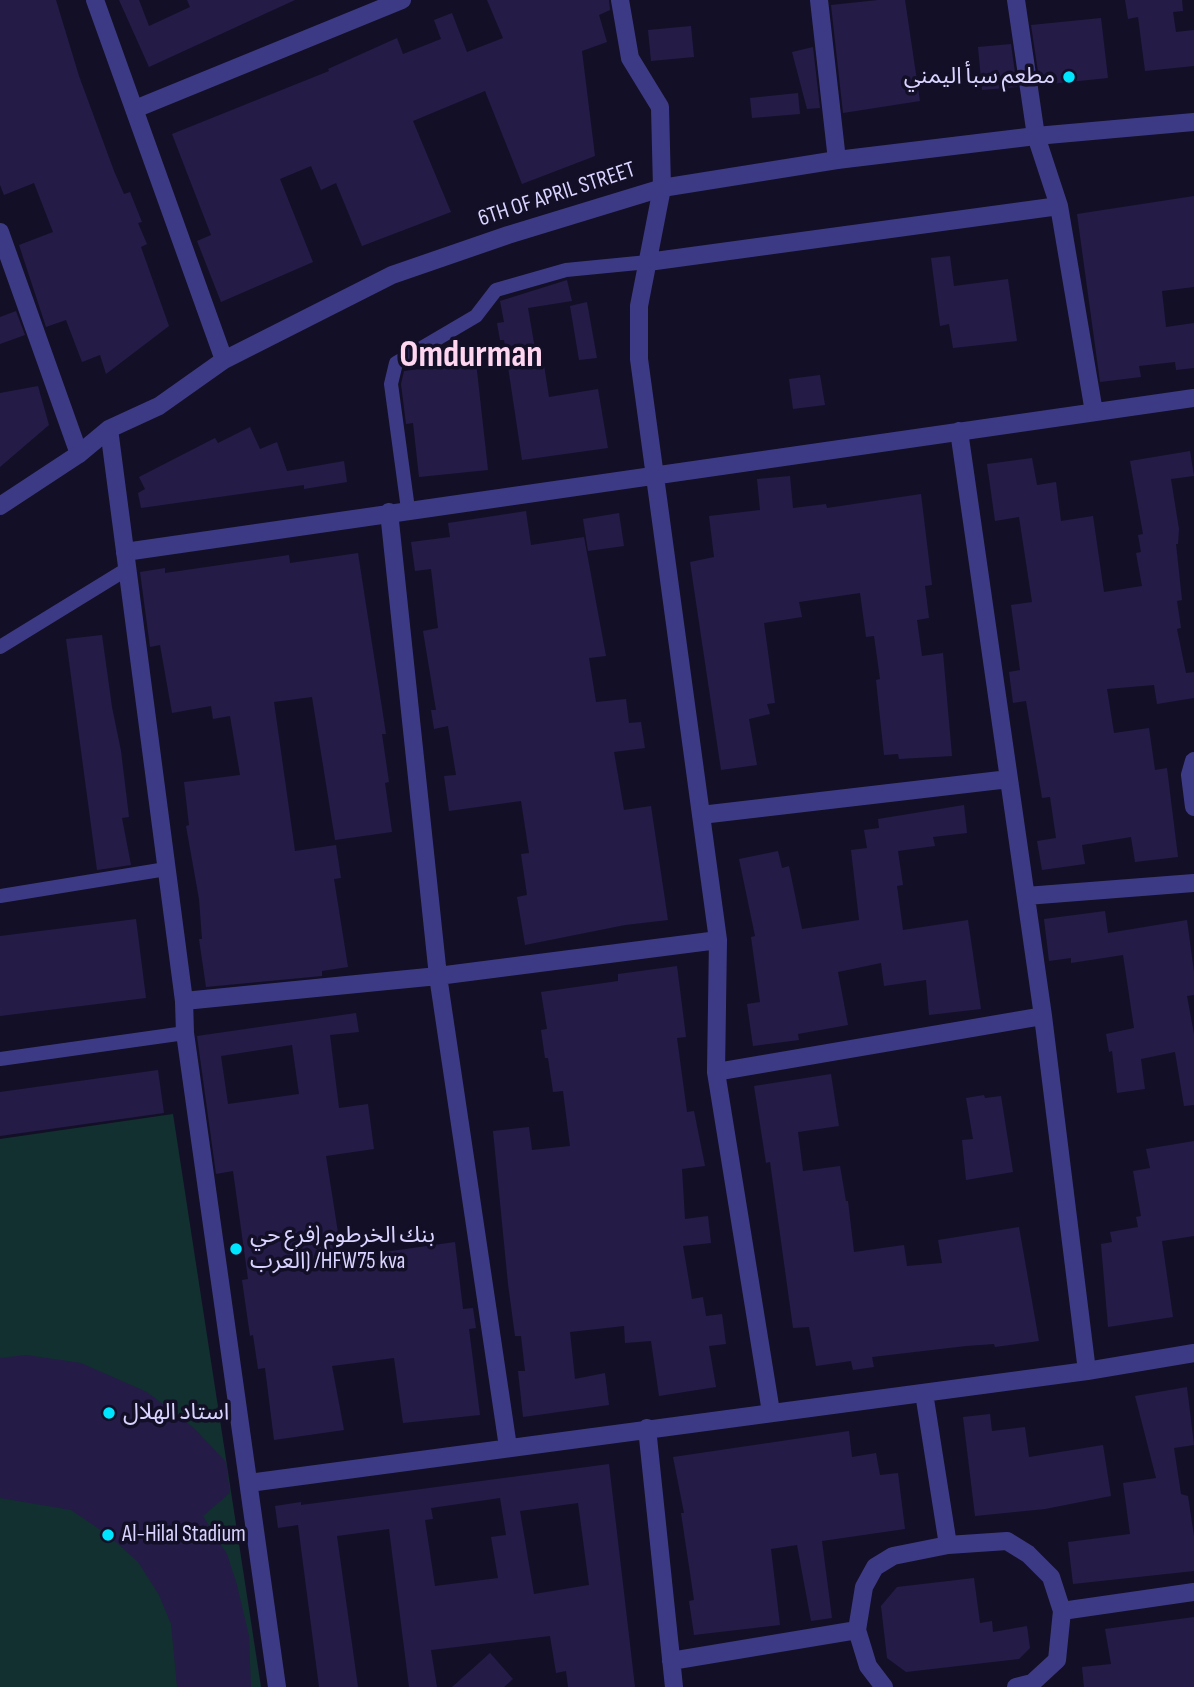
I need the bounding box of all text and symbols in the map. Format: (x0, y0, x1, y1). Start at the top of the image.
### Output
place label: مطعم سبأ اليمني (904, 63, 1055, 91)
marker: مطعم سبأ اليمني (1061, 69, 1077, 85)
street label: 6TH OF APRIL STREET (475, 157, 639, 233)
district label: Omdurman (399, 335, 543, 379)
place label: بنك الخرطوم (فرع حي العرب) /HFW75 kva (250, 1222, 435, 1276)
marker: بنك الخرطوم (فرع حي العرب) /HFW75 kva (228, 1241, 244, 1257)
place label: استاد الهلال (123, 1399, 229, 1427)
marker: استاد الهلال (101, 1405, 117, 1421)
place label: Al-Hilal Stadium (122, 1521, 246, 1549)
marker: Al-Hilal Stadium (100, 1527, 116, 1543)

